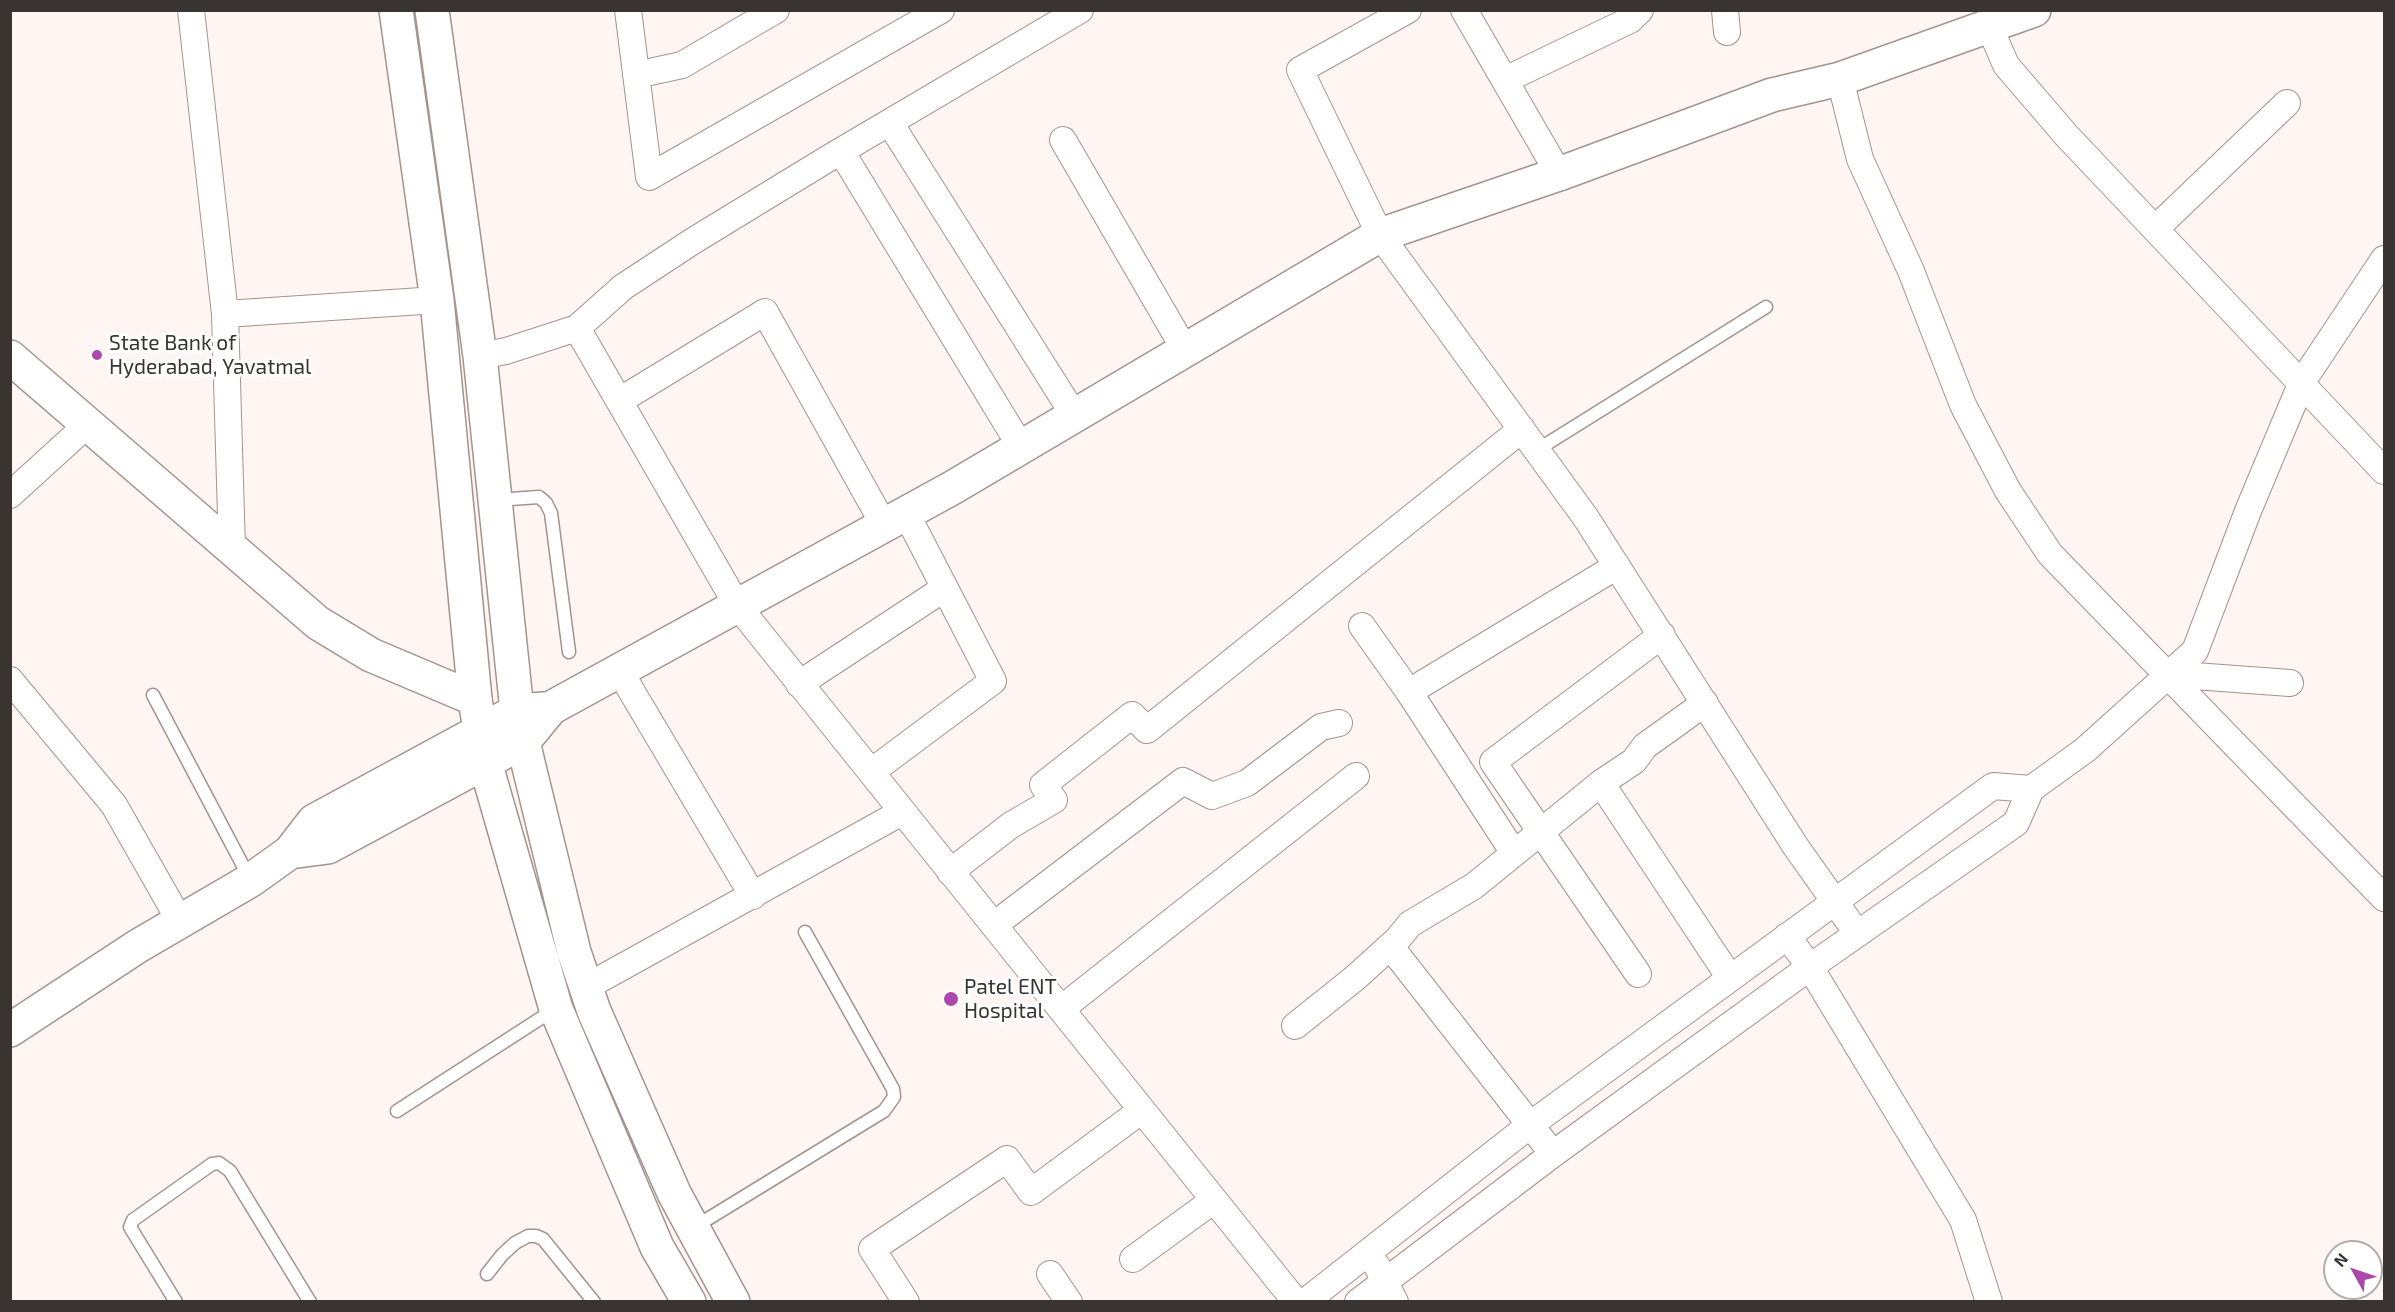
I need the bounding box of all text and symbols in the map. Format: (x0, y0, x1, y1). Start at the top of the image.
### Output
place label: State Bank of Hyderabad, Yavatmal (109, 330, 311, 380)
marker: State Bank of Hyderabad, Yavatmal (90, 348, 104, 362)
place label: Patel ENT Hospital (964, 974, 1057, 1024)
marker: Patel ENT Hospital (942, 990, 960, 1008)
north arrow (2323, 1240, 2383, 1300)
text: N (2329, 1249, 2351, 1270)

